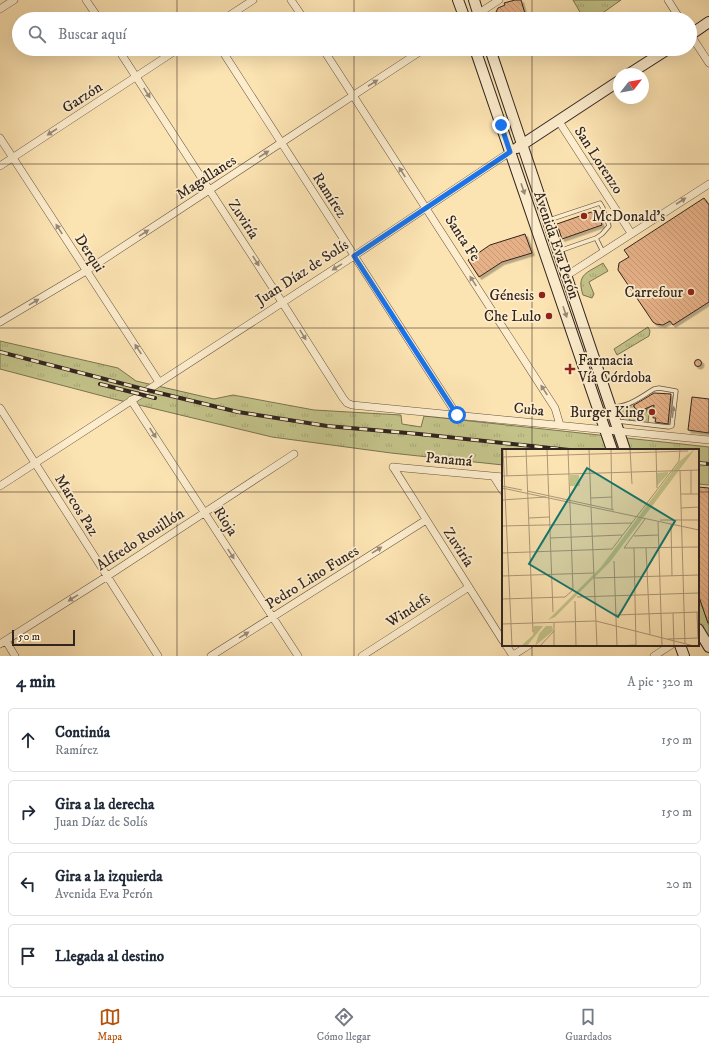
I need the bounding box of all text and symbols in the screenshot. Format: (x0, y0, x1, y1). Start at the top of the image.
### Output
search box (12, 12, 697, 56)
icon: search (26, 23, 48, 45)
text: Buscar aquí (58, 25, 126, 44)
north arrow (613, 68, 649, 104)
street label: Garzón (59, 77, 106, 117)
one-way arrow (367, 79, 378, 87)
one-way arrow (143, 88, 151, 99)
route end (492, 116, 510, 134)
street label: San Lorenzo (570, 123, 627, 198)
one-way arrow (47, 128, 57, 136)
street label: Magallanes (173, 151, 240, 204)
one-way arrow (258, 151, 270, 158)
one-way arrow (399, 166, 406, 178)
street label: Ramírez (308, 169, 351, 222)
one-way arrow (520, 184, 526, 196)
street label: Avenida Eva Perón (529, 189, 584, 302)
street label: Zuviría (224, 196, 264, 243)
one-way arrow (675, 198, 687, 205)
place label: McDonald's (592, 207, 665, 226)
marker: McDonald's (579, 211, 589, 221)
street label: Santa Fe (441, 212, 485, 265)
one-way arrow (55, 224, 63, 234)
one-way arrow (138, 230, 149, 237)
street label: Derqui (70, 231, 109, 276)
street label: Juan Díaz de Solís (251, 235, 352, 311)
one-way arrow (252, 256, 260, 266)
one-way arrow (332, 263, 343, 270)
one-way arrow (469, 276, 477, 286)
place label: Carrefour (624, 283, 683, 302)
place label: Génesis (489, 286, 534, 305)
marker: Carrefour (686, 287, 696, 297)
marker: Génesis (537, 290, 547, 300)
one-way arrow (28, 299, 40, 306)
place label: Che Lulo (484, 307, 541, 326)
one-way arrow (562, 307, 568, 319)
marker: Che Lulo (544, 311, 554, 321)
one-way arrow (299, 330, 307, 340)
one-way arrow (134, 344, 142, 355)
place label: Farmacia Vía Córdoba (577, 351, 652, 387)
marker: Farmacia Vía Córdoba (565, 364, 575, 374)
one-way arrow (540, 384, 547, 396)
street label: Cuba (513, 398, 546, 421)
place label: Burger King (570, 403, 645, 422)
route start (448, 406, 466, 424)
one-way arrow (670, 406, 676, 418)
marker: Burger King (647, 407, 657, 417)
one-way arrow (149, 428, 157, 438)
street label: Panamá (425, 448, 474, 471)
inset map (502, 449, 699, 646)
street label: Marcos Paz (50, 471, 103, 540)
street label: Rioja (209, 503, 242, 540)
street label: Alfredo Rouillón (93, 504, 188, 575)
street label: Zuviría (439, 524, 479, 571)
street label: Pedro Lino Funes (262, 541, 362, 614)
one-way arrow (372, 547, 383, 554)
one-way arrow (228, 548, 235, 559)
street label: Windefs (382, 589, 434, 632)
one-way arrow (67, 594, 79, 601)
scale bar (12, 628, 75, 647)
text: 50 m (18, 630, 40, 644)
one-way arrow (239, 631, 249, 639)
text: 4 min (16, 671, 55, 693)
text: A pie · 320 m (627, 674, 693, 690)
text: Continúa (55, 723, 110, 742)
icon: ahead (17, 729, 39, 751)
text: 150 m (661, 732, 692, 748)
text: Ramírez (55, 742, 98, 758)
text: Gira a la derecha (55, 795, 154, 814)
icon: right (17, 801, 39, 823)
text: 150 m (661, 804, 692, 820)
text: Juan Díaz de Solís (55, 814, 148, 830)
text: Gira a la izquierda (55, 867, 163, 886)
icon: left (17, 873, 39, 895)
text: 20 m (666, 876, 692, 892)
text: Avenida Eva Perón (55, 886, 153, 902)
icon: arrive (17, 945, 39, 967)
text: Llegada al destino (55, 947, 164, 966)
tab: Mapa (97, 1006, 122, 1044)
tab: Cómo llegar (317, 1006, 371, 1044)
tab: Guardados (565, 1006, 612, 1044)

